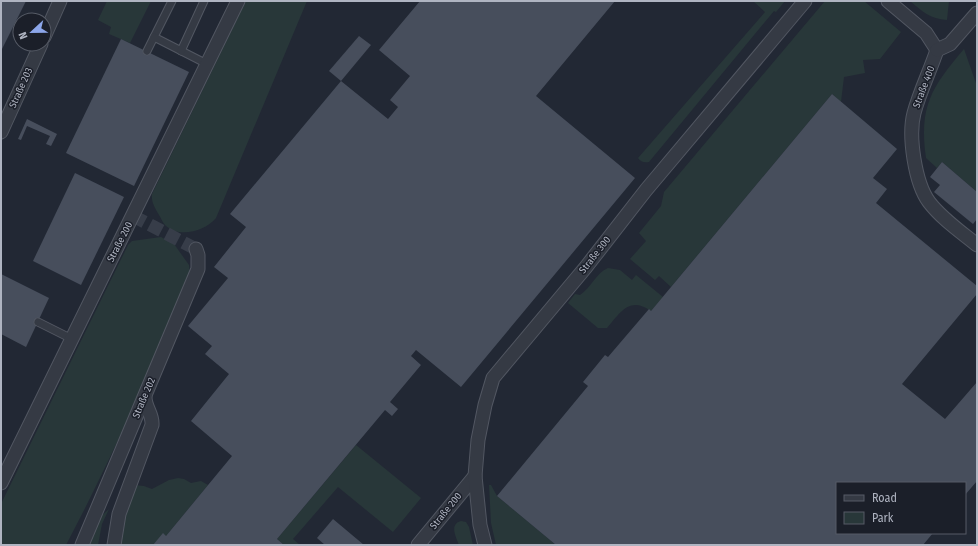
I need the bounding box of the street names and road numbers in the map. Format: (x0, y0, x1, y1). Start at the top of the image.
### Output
street label: Straße 400 (910, 64, 938, 110)
street label: Straße 203 (7, 65, 35, 110)
street label: Straße 200 (105, 220, 135, 264)
street label: Straße 300 (577, 234, 613, 276)
street label: Straße 202 (130, 375, 158, 420)
street label: Straße 200 (428, 490, 464, 532)

